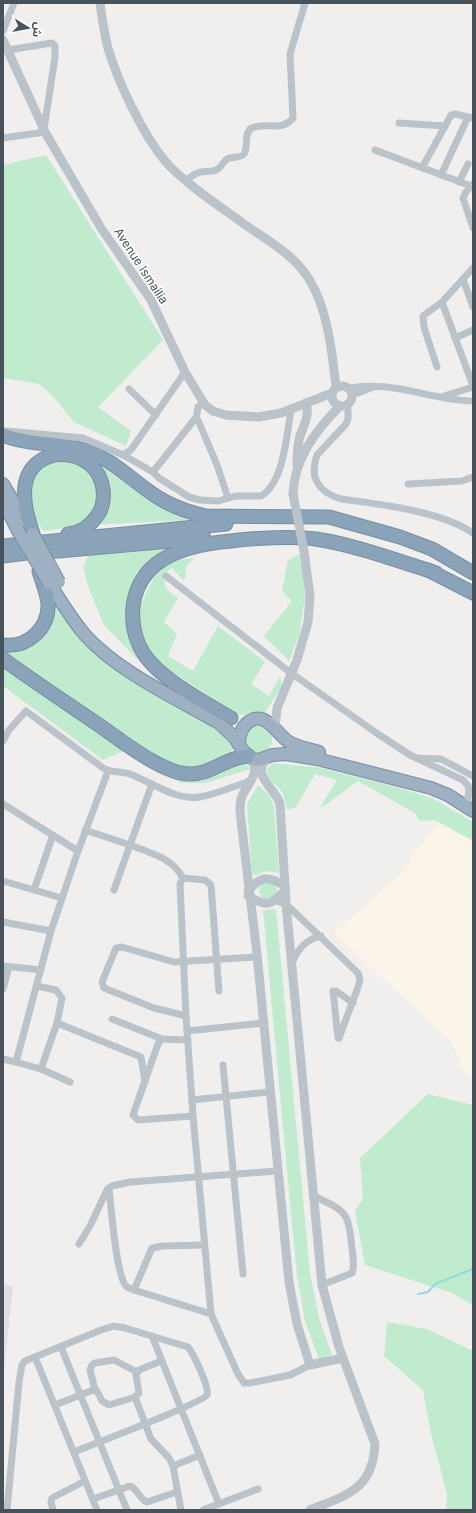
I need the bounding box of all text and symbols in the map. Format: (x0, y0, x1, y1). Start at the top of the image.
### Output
north arrow (8, 8, 48, 48)
text: ش (30, 21, 46, 39)
street label: Avenue Ismailia (111, 225, 172, 307)

